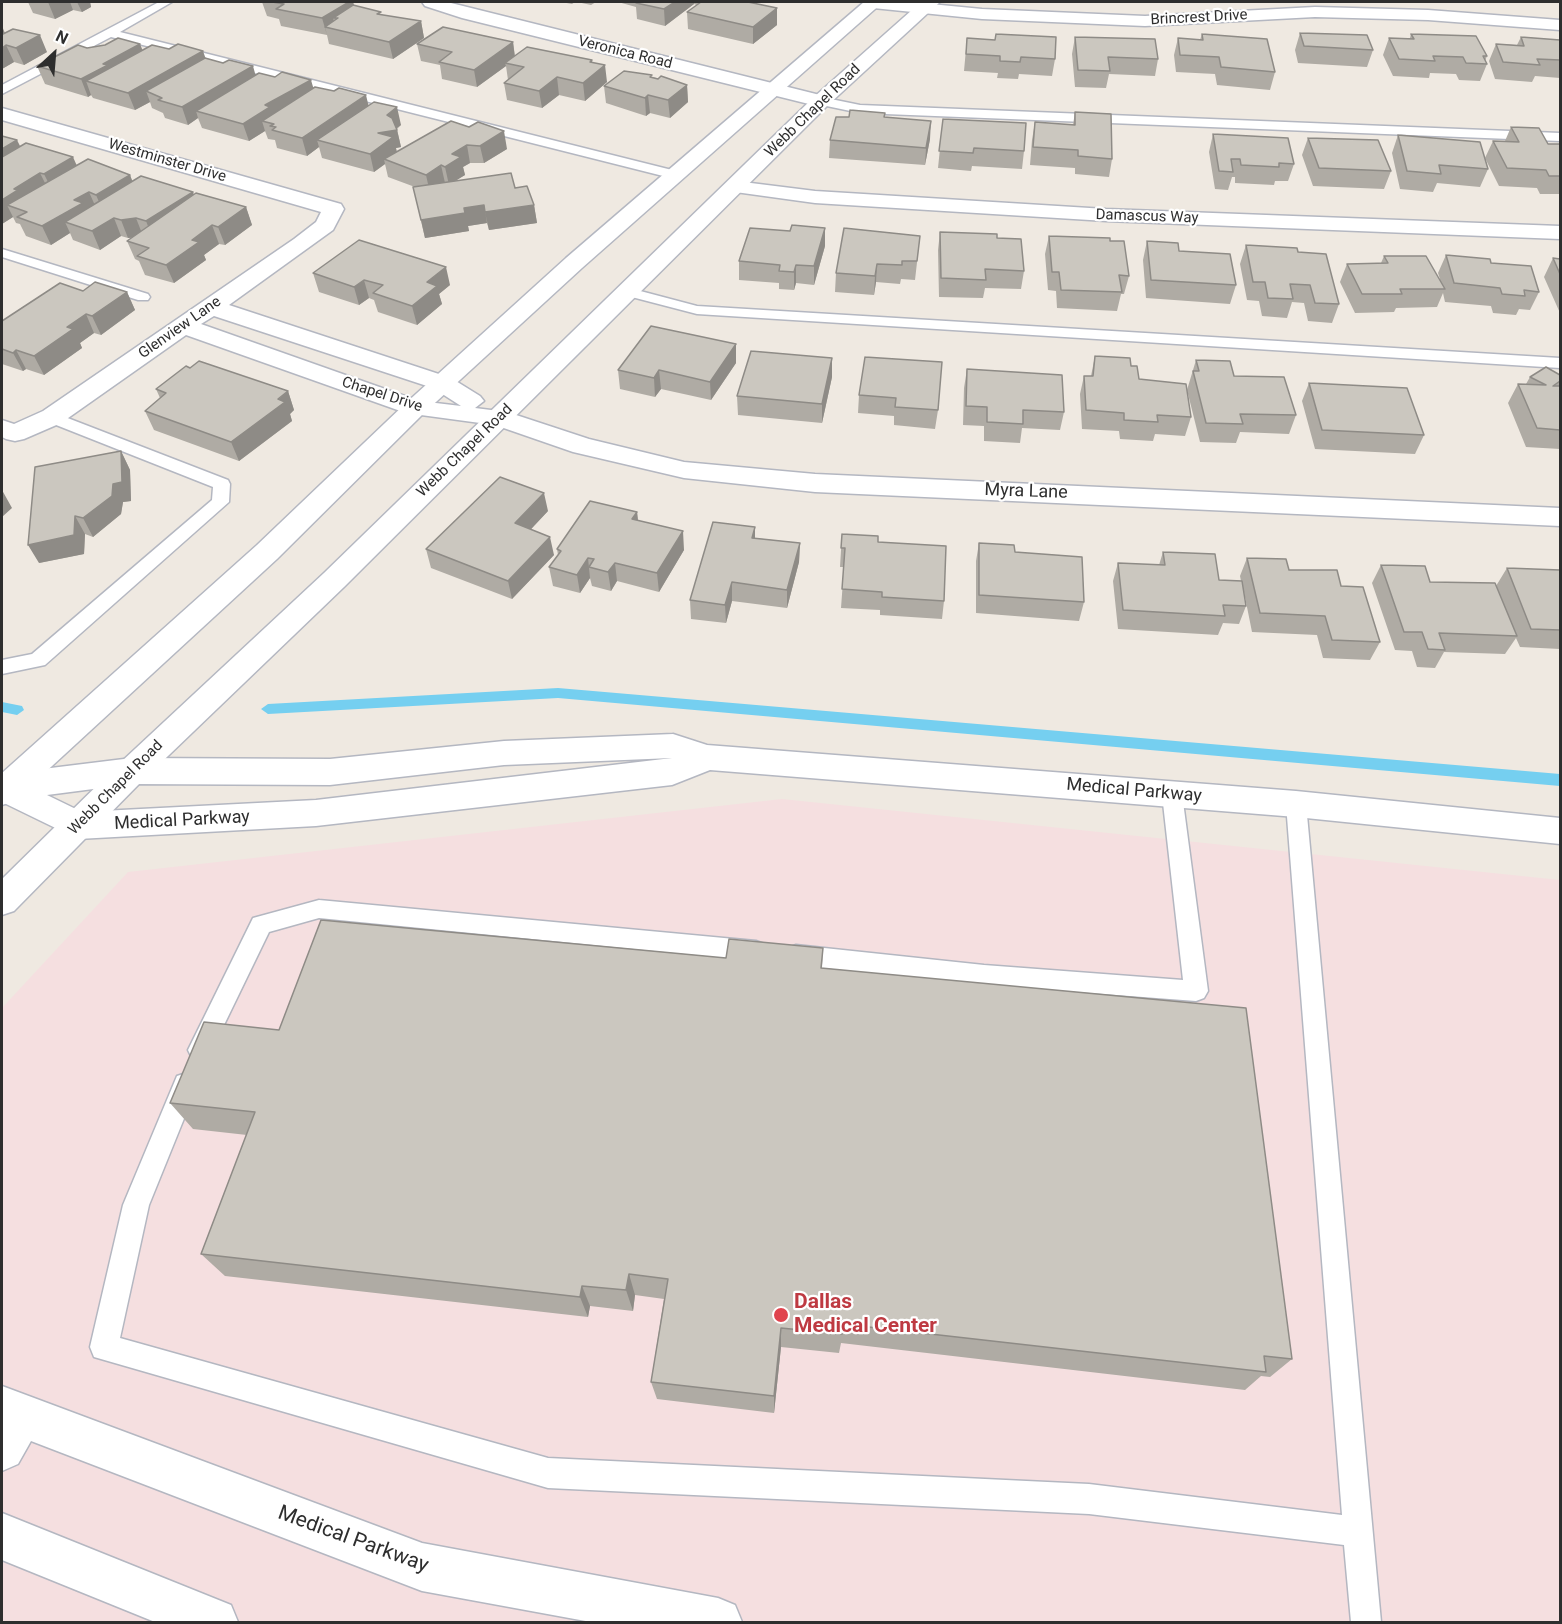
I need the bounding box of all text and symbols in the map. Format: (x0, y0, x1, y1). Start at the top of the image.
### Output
street label: Brincrest Drive (1150, 6, 1248, 30)
north arrow (24, 24, 84, 84)
text: N (53, 26, 71, 48)
street label: Veronica Road (576, 33, 674, 73)
street label: Webb Chapel Road (761, 61, 865, 161)
street label: Westminster Drive (106, 136, 228, 186)
street label: Damascus Way (1095, 206, 1199, 228)
street label: Glenview Lane (135, 293, 225, 363)
street label: Chapel Drive (339, 374, 425, 416)
street label: Webb Chapel Road (413, 401, 517, 501)
street label: Myra Lane (984, 480, 1068, 504)
street label: Webb Chapel Road (65, 737, 167, 839)
street label: Medical Parkway (1065, 774, 1203, 808)
street label: Medical Parkway (114, 807, 250, 835)
place label: Dallas Medical Center (794, 1290, 937, 1340)
marker: Dallas Medical Center (772, 1306, 790, 1324)
street label: Medical Parkway (274, 1501, 432, 1579)

